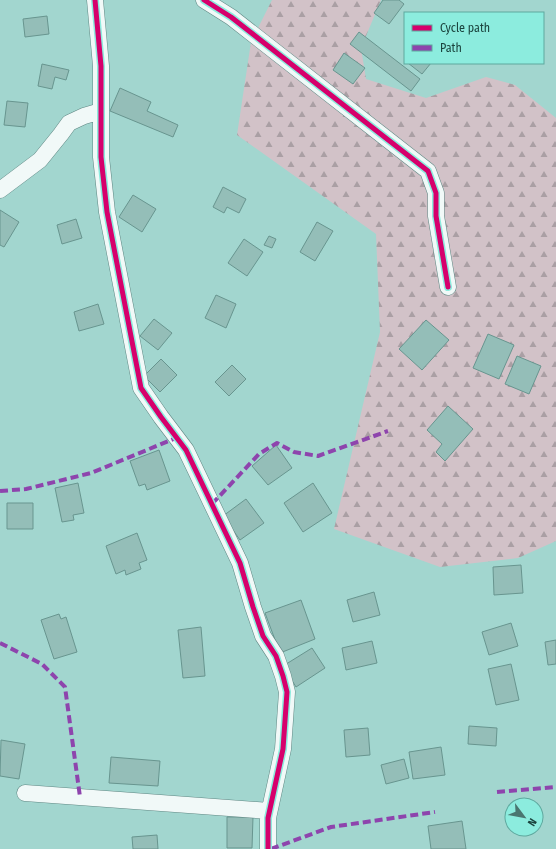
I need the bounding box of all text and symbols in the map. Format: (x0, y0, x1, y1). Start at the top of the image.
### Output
legend (404, 12, 544, 64)
text: Cycle path (440, 21, 490, 35)
text: Path (440, 41, 462, 55)
north arrow (504, 797, 544, 837)
text: N (525, 816, 539, 828)

